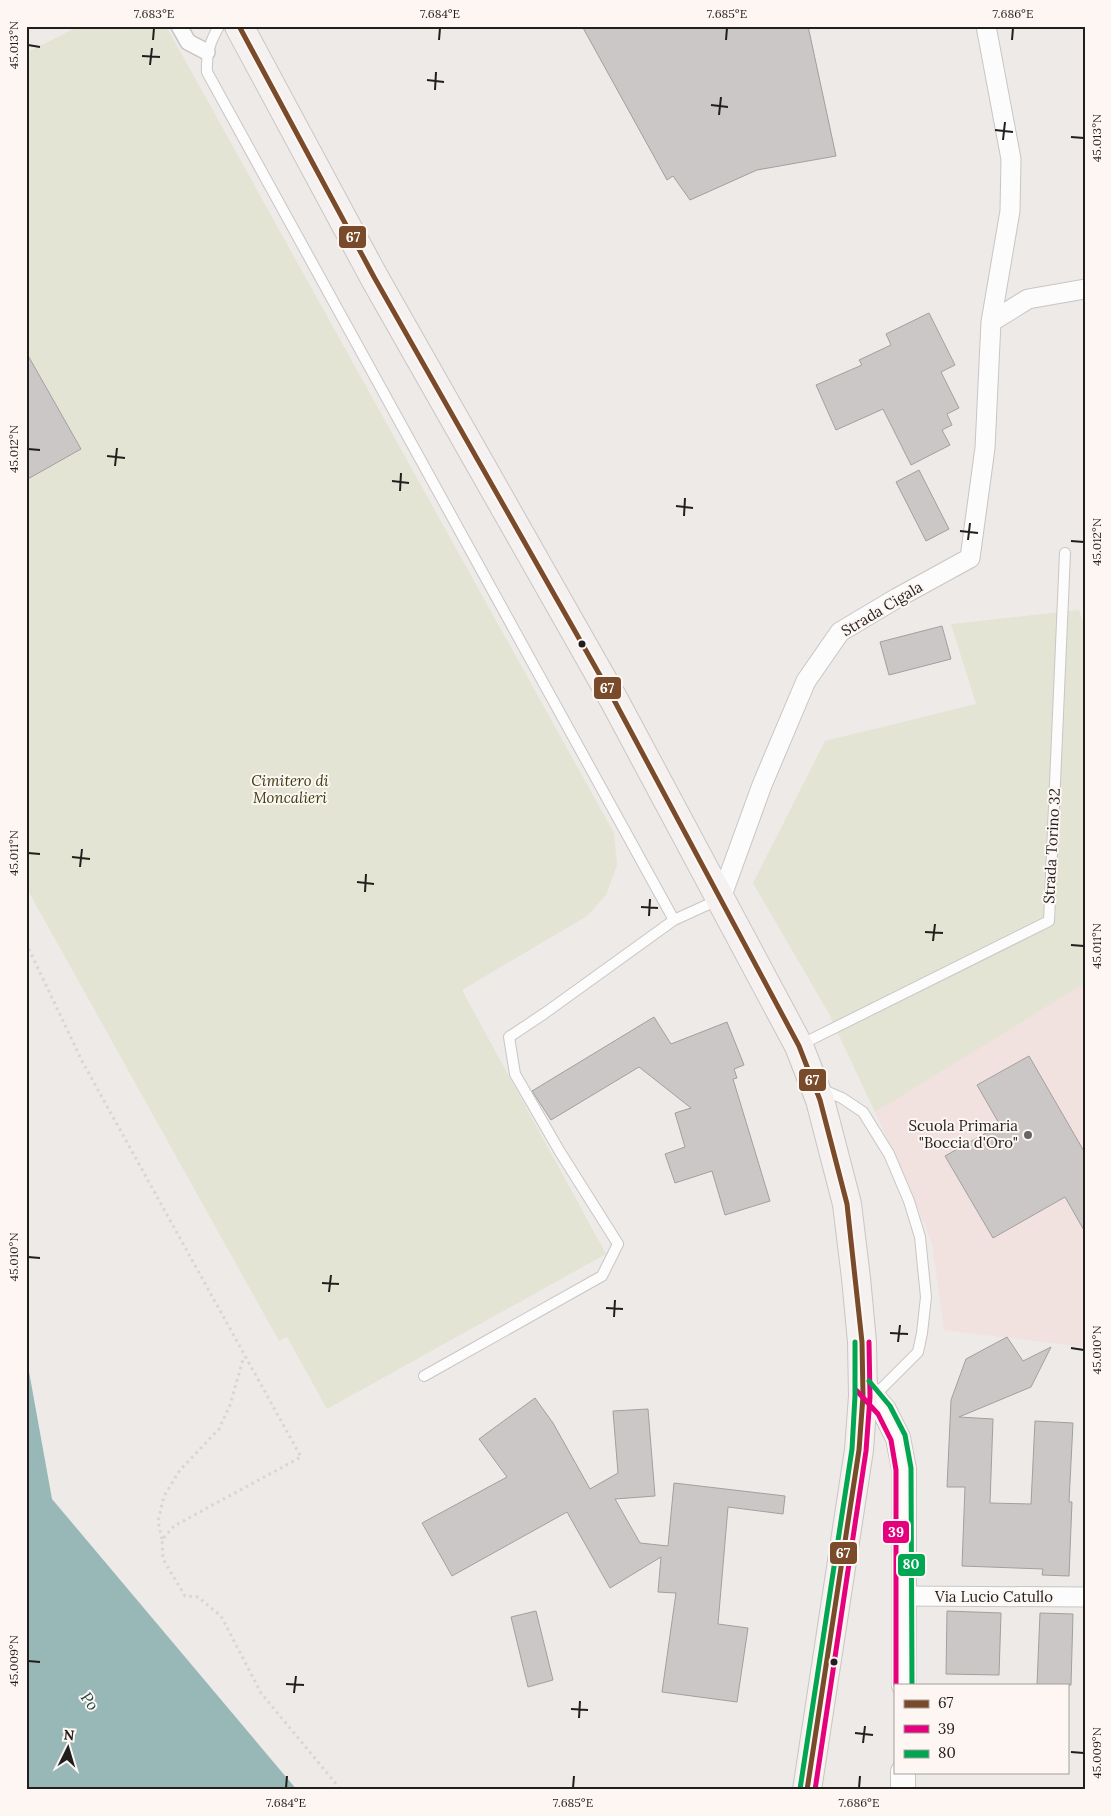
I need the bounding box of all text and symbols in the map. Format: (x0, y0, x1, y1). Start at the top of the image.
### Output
text: 7.683°E (134, 6, 174, 21)
text: 7.684°E (420, 6, 460, 21)
text: 7.685°E (707, 6, 747, 21)
text: 7.686°E (993, 6, 1033, 21)
text: 45.013°N (6, 21, 21, 69)
text: 45.013°N (1089, 114, 1104, 162)
line badge: 67 (338, 225, 367, 249)
text: 67 (346, 228, 361, 246)
text: 45.012°N (6, 425, 21, 473)
text: 45.012°N (1089, 518, 1104, 566)
street label: Strada Cigala (838, 577, 926, 640)
unlabelled marker (577, 639, 587, 649)
line badge: 67 (593, 676, 622, 700)
text: 67 (600, 679, 615, 697)
park label: Cimitero di Moncalieri (251, 771, 329, 807)
street label: Strada Torino 32 (1039, 788, 1064, 904)
text: 45.011°N (6, 830, 21, 876)
text: 45.011°N (1089, 923, 1104, 969)
line badge: 67 (798, 1068, 827, 1092)
text: 67 (805, 1071, 820, 1089)
place label: Scuola Primaria "Boccia d'Oro" (909, 1116, 1018, 1152)
marker: Scuola Primaria "Boccia d'Oro" (1022, 1129, 1034, 1141)
text: 45.010°N (6, 1232, 21, 1282)
text: 45.010°N (1089, 1325, 1104, 1375)
line badge: 39 (882, 1520, 910, 1544)
text: 39 (888, 1523, 904, 1541)
line badge: 67 (829, 1541, 858, 1565)
text: 67 (836, 1544, 851, 1562)
line badge: 80 (897, 1553, 926, 1577)
text: 80 (903, 1555, 920, 1573)
street label: Via Lucio Catullo (934, 1587, 1053, 1606)
text: 45.009°N (6, 1635, 21, 1687)
unlabelled marker (829, 1657, 839, 1667)
legend (894, 1684, 1068, 1774)
water label: Po (77, 1688, 103, 1714)
text: 67 (938, 1693, 954, 1712)
text: 39 (938, 1719, 955, 1738)
north arrow (42, 1724, 92, 1774)
text: N (63, 1726, 75, 1745)
text: 45.009°N (1089, 1727, 1104, 1779)
text: 80 (938, 1743, 956, 1762)
text: 7.684°E (266, 1795, 306, 1810)
text: 7.685°E (553, 1795, 593, 1810)
text: 7.686°E (839, 1795, 879, 1810)

